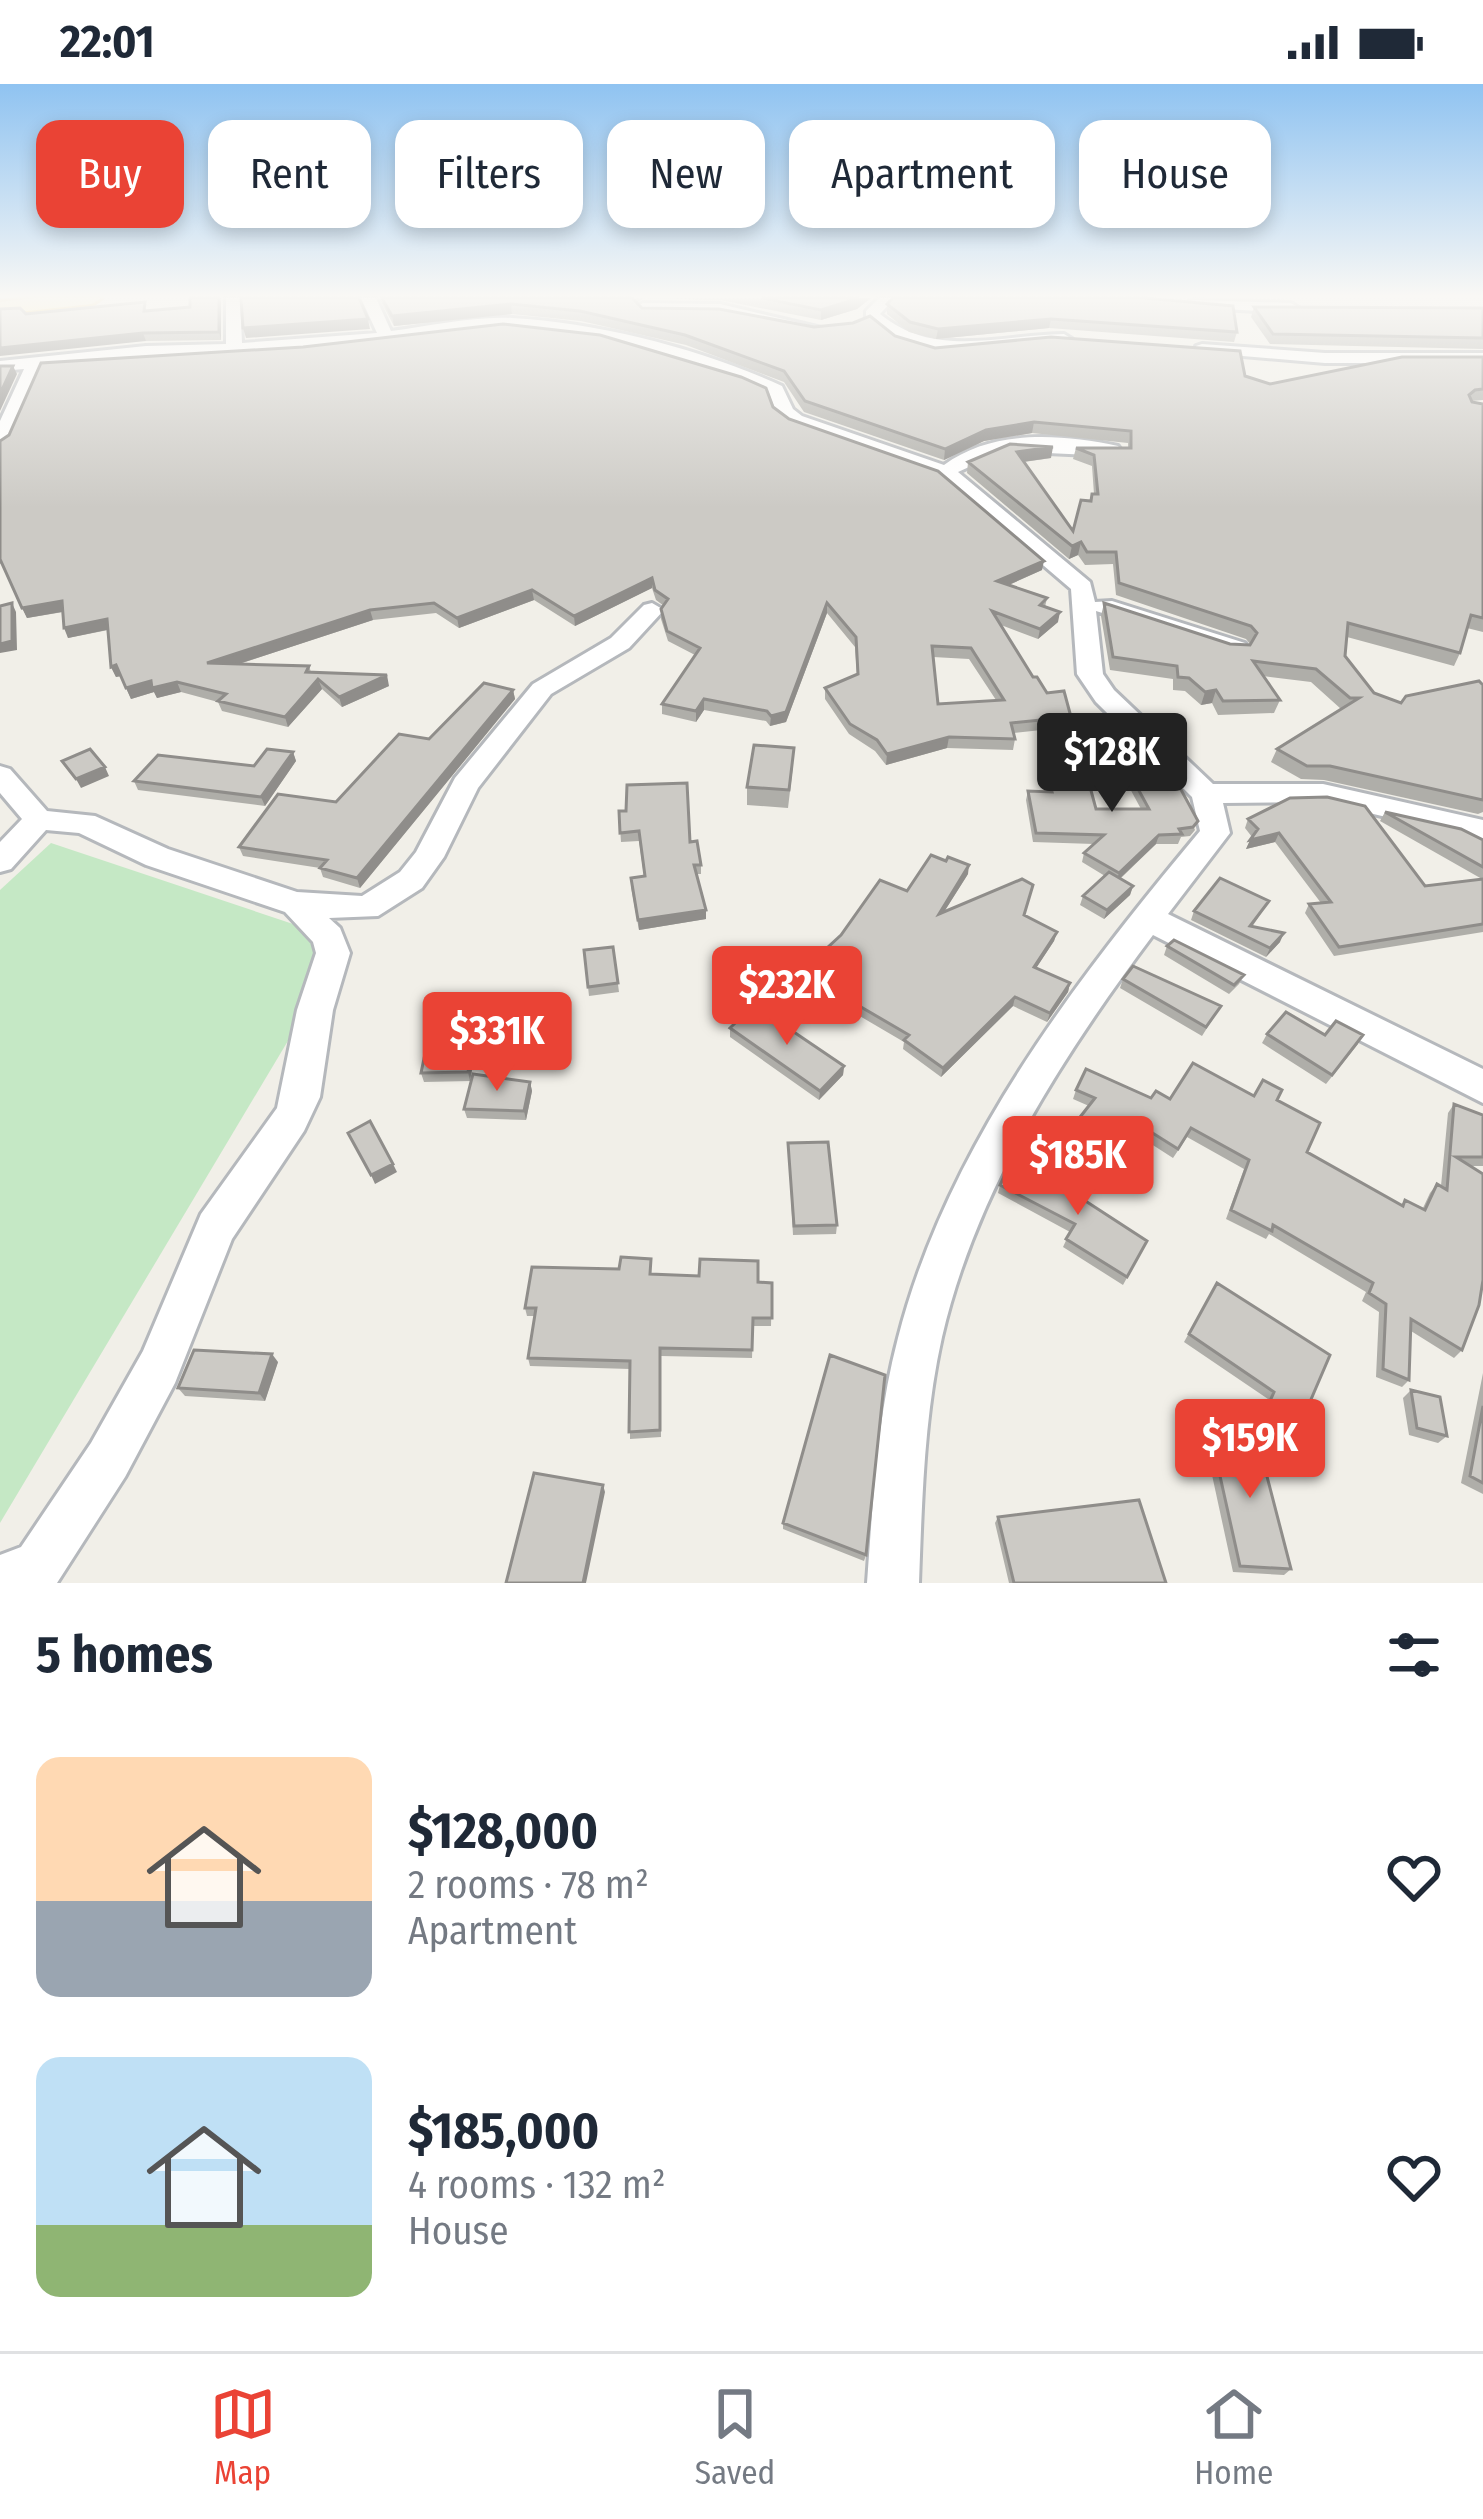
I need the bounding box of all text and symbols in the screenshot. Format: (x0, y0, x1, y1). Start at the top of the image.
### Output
text: 22:01 (60, 15, 155, 69)
chip: Buy (36, 120, 184, 228)
chip: Rent (208, 120, 371, 228)
chip: Filters (395, 120, 583, 228)
chip: New (607, 120, 765, 228)
chip: Apartment (789, 120, 1055, 228)
chip: House (1079, 120, 1271, 228)
pin: $128K (1028, 713, 1196, 815)
text: $128K (1064, 729, 1160, 775)
pin: $232K (703, 946, 871, 1048)
text: $232K (739, 962, 835, 1008)
pin: $331K (413, 992, 581, 1094)
text: $331K (450, 1008, 544, 1054)
pin: $185K (994, 1116, 1162, 1218)
text: $185K (1030, 1132, 1126, 1178)
pin: $159K (1166, 1399, 1334, 1501)
text: $159K (1202, 1415, 1298, 1461)
icon: filters (1381, 1622, 1447, 1688)
text: 5 homes (36, 1624, 213, 1686)
text: $128,000 (408, 1800, 598, 1862)
icon: home (132, 1805, 276, 1949)
icon: heart (1381, 1844, 1447, 1910)
text: 2 rooms · 78 m² (408, 1862, 649, 1908)
text: Apartment (408, 1908, 577, 1954)
text: $185,000 (408, 2100, 599, 2162)
icon: home (132, 2105, 276, 2249)
icon: heart (1381, 2144, 1447, 2210)
text: 4 rooms · 132 m² (408, 2162, 666, 2208)
text: House (408, 2208, 508, 2254)
tab: Map (210, 2381, 276, 2493)
tab: Saved (695, 2381, 775, 2493)
tab: Home (1194, 2381, 1273, 2493)

